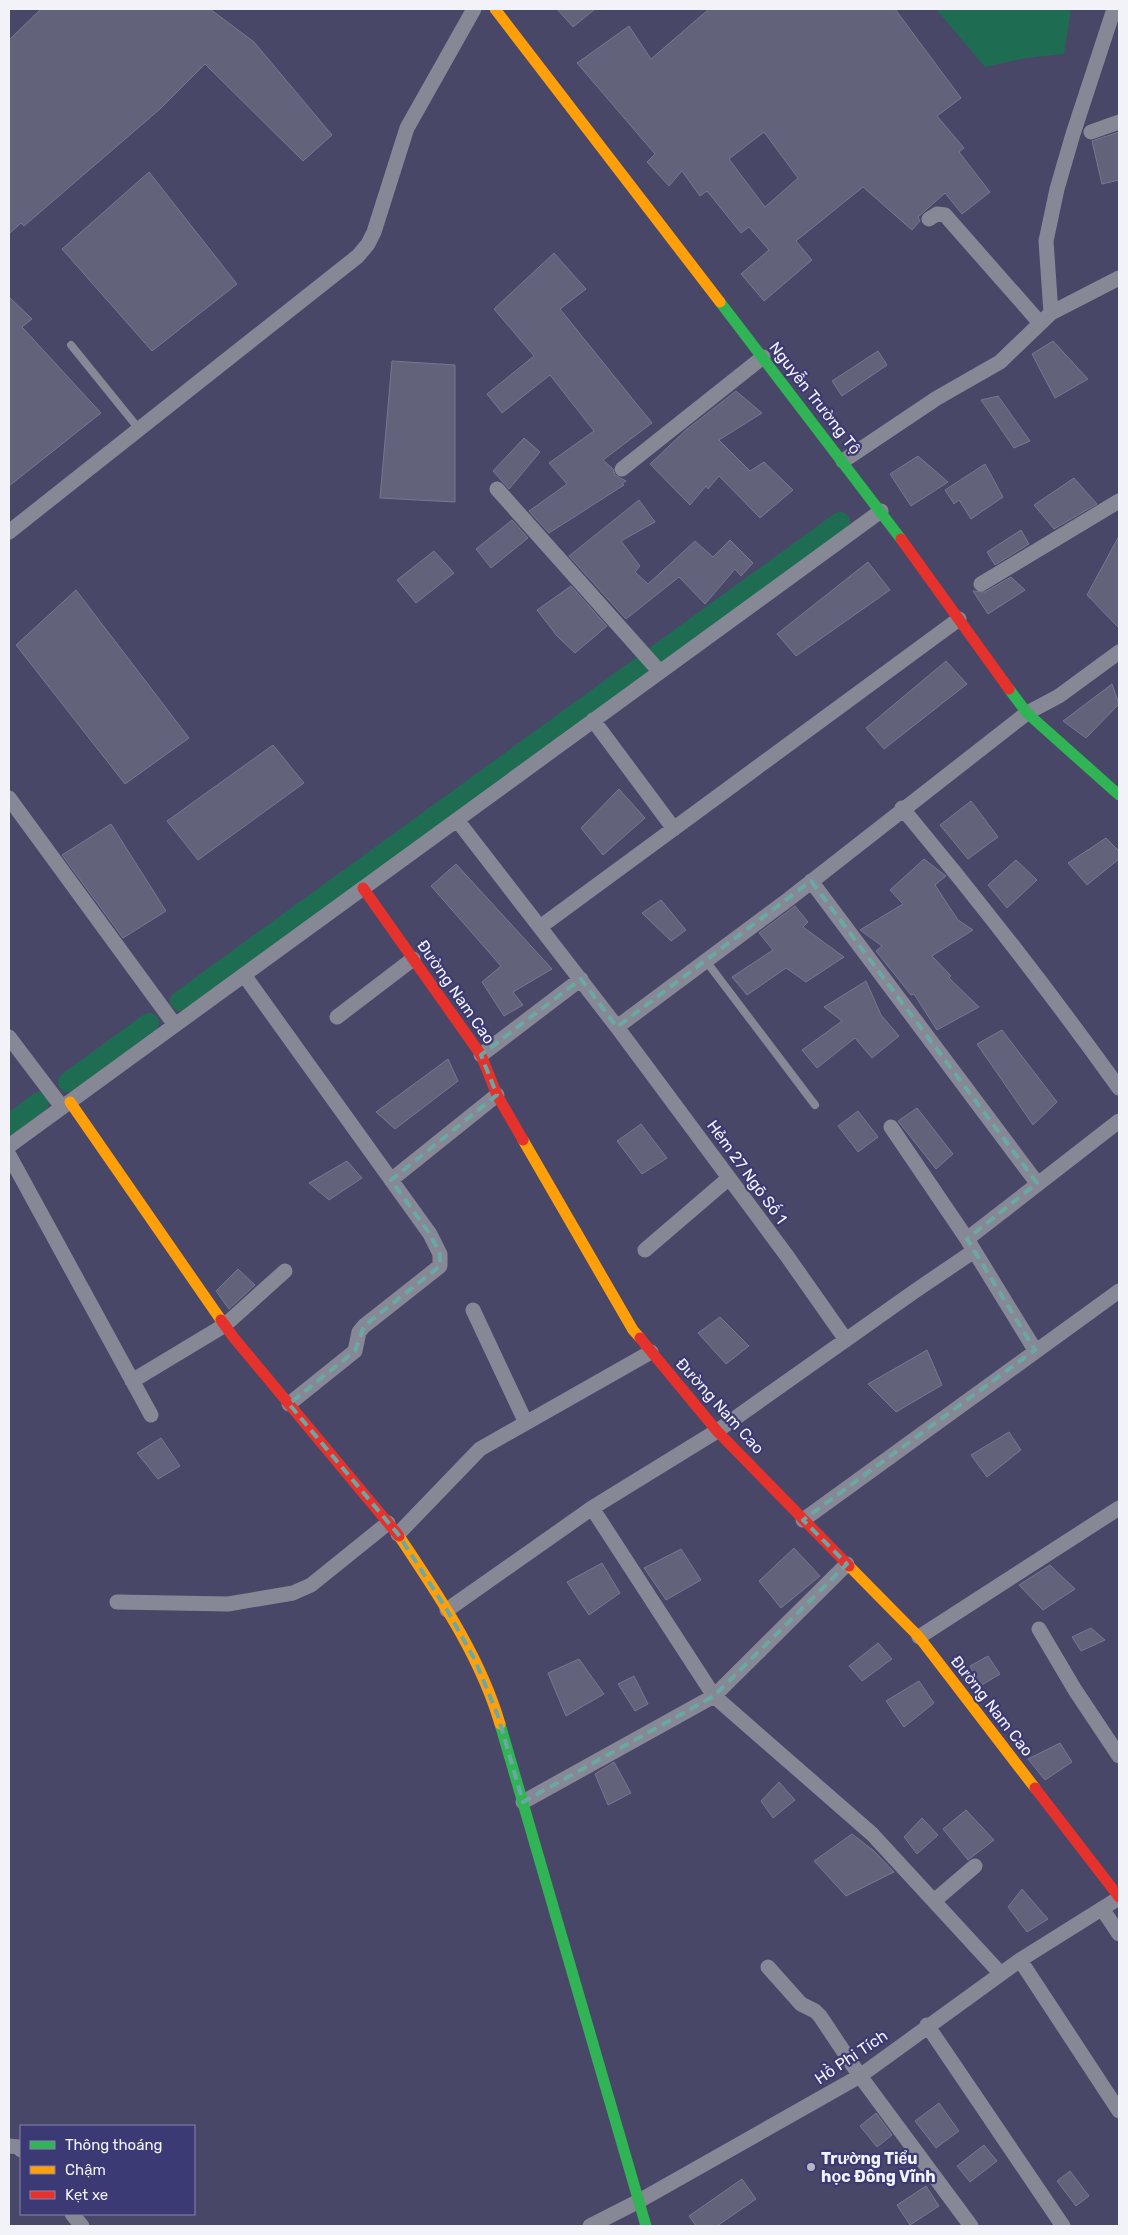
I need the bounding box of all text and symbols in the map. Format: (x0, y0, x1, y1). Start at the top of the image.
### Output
street label: Nguyễn Trường Tộ (765, 337, 866, 458)
street label: Đường Nam Cao (413, 936, 499, 1048)
street label: Hẻm 27 Ngõ Số 1 (703, 1116, 792, 1228)
street label: Đường Nam Cao (672, 1354, 768, 1458)
street label: Đường Nam Cao (947, 1652, 1037, 1760)
street label: Hồ Phi Tích (810, 2025, 891, 2088)
legend (20, 2125, 195, 2215)
text: Thông thoáng (65, 2136, 162, 2154)
place label: Trường Tiểu học Đông Vĩnh (821, 2149, 936, 2186)
text: Chậm (65, 2161, 106, 2179)
marker: Trường Tiểu học Đông Vĩnh (805, 2161, 817, 2173)
text: Kẹt xe (65, 2186, 108, 2204)

